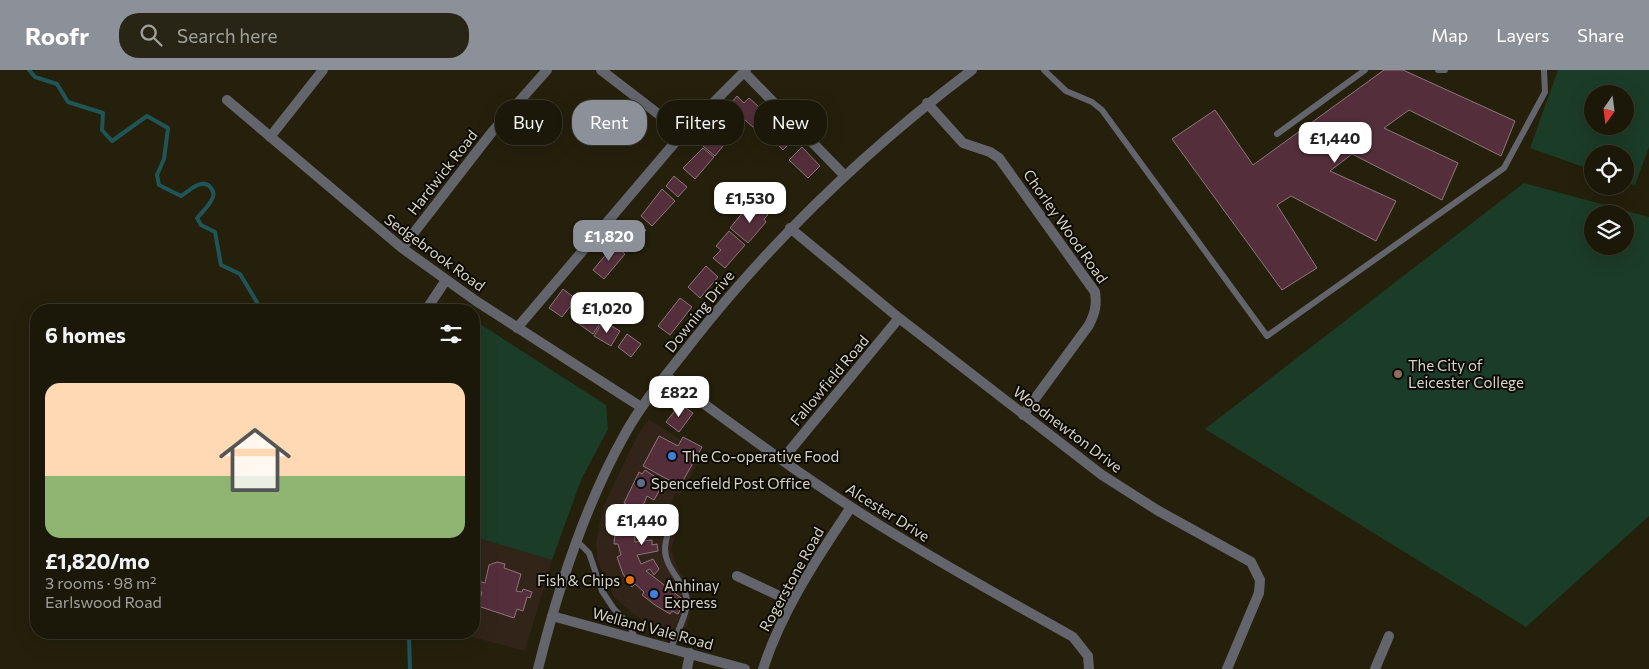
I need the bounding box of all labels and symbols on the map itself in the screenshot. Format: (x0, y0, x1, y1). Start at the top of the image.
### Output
north arrow (1584, 85, 1634, 135)
pin: £1,440 (1294, 122, 1376, 164)
street label: Hardwick Road (403, 126, 481, 218)
street label: Chorley Wood Road (1020, 166, 1112, 286)
pin: £1,530 (709, 182, 791, 224)
street label: Sedgebrook Road (381, 210, 489, 294)
pin: £1,820 (568, 220, 650, 262)
street label: Downing Drive (661, 266, 738, 356)
pin: £1,020 (566, 292, 648, 334)
street label: Fallowfield Road (786, 331, 872, 429)
place label: The City of Leicester College (1408, 356, 1524, 391)
marker: The City of Leicester College (1392, 368, 1404, 380)
pin: £822 (649, 376, 709, 418)
street label: Woodnewton Drive (1010, 382, 1126, 476)
place label: The Co-operative Food (682, 447, 839, 465)
marker: The Co-operative Food (666, 450, 678, 462)
place label: Spencefield Post Office (651, 474, 810, 492)
marker: Spencefield Post Office (635, 477, 647, 489)
street label: Alcester Drive (843, 479, 933, 545)
pin: £1,440 (601, 504, 683, 546)
street label: Rogerstone Road (755, 524, 827, 634)
place label: Fish & Chips (537, 571, 620, 589)
marker: Fish & Chips (624, 574, 636, 586)
place label: Anhinay Express (664, 576, 720, 611)
marker: Anhinay Express (648, 588, 660, 600)
street label: Welland Vale Road (590, 603, 716, 653)

